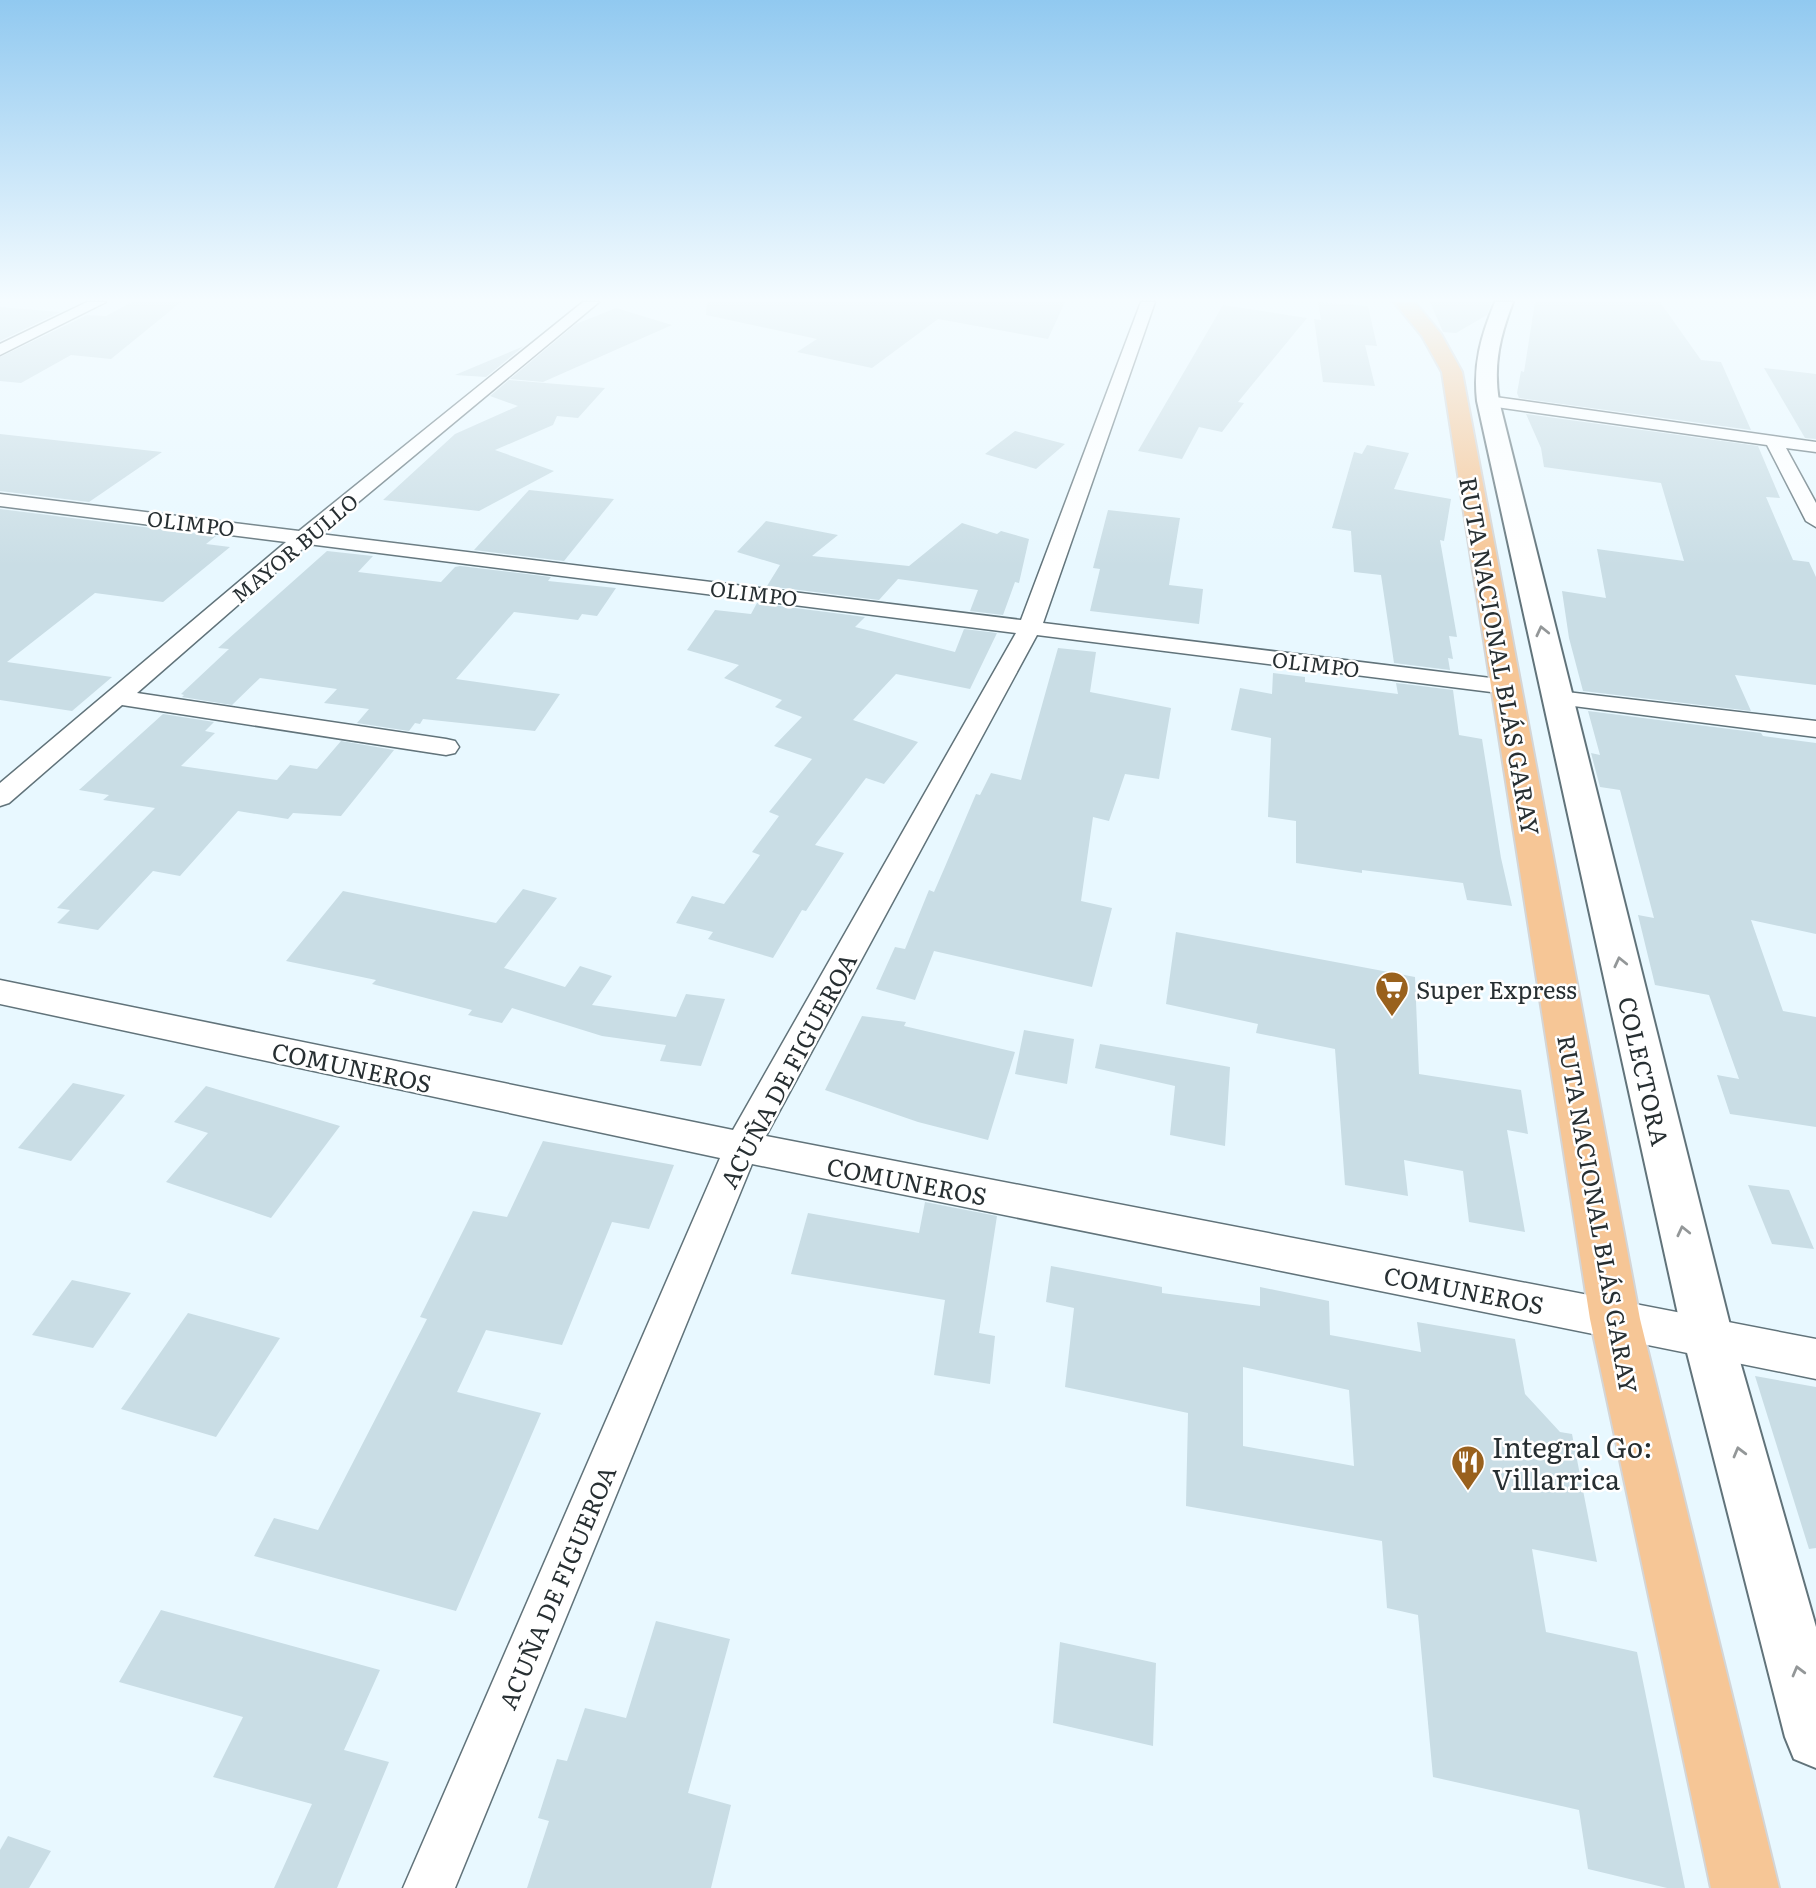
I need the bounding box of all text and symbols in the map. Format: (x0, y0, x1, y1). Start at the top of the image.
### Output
street label: RUTA NACIONAL BLÁS GARAY (1452, 474, 1550, 838)
street label: MAYOR BULLO (224, 485, 364, 609)
street label: OLIMPO (146, 501, 236, 543)
street label: OLIMPO (709, 571, 799, 613)
one-way arrow (1536, 626, 1551, 638)
street label: OLIMPO (1271, 642, 1361, 684)
street label: ACUÑA DE FIGUEROA (710, 946, 864, 1194)
one-way arrow (1614, 956, 1628, 968)
supermarket icon: Super Express (1373, 969, 1411, 1018)
place label: Super Express (1416, 971, 1577, 1006)
street label: COLECTORA (1611, 993, 1679, 1149)
street label: COMUNEROS (269, 1032, 435, 1100)
street label: RUTA NACIONAL BLÁS GARAY (1550, 1032, 1648, 1396)
street label: COMUNEROS (824, 1147, 990, 1213)
one-way arrow (1677, 1225, 1691, 1237)
street label: COMUNEROS (1381, 1256, 1547, 1322)
place label: Integral Go: Villarrica (1492, 1425, 1653, 1499)
restaurant icon: Integral Go: Villarrica (1449, 1443, 1487, 1492)
one-way arrow (1733, 1446, 1747, 1458)
street label: ACUÑA DE FIGUEROA (489, 1459, 623, 1714)
one-way arrow (1792, 1666, 1806, 1678)

